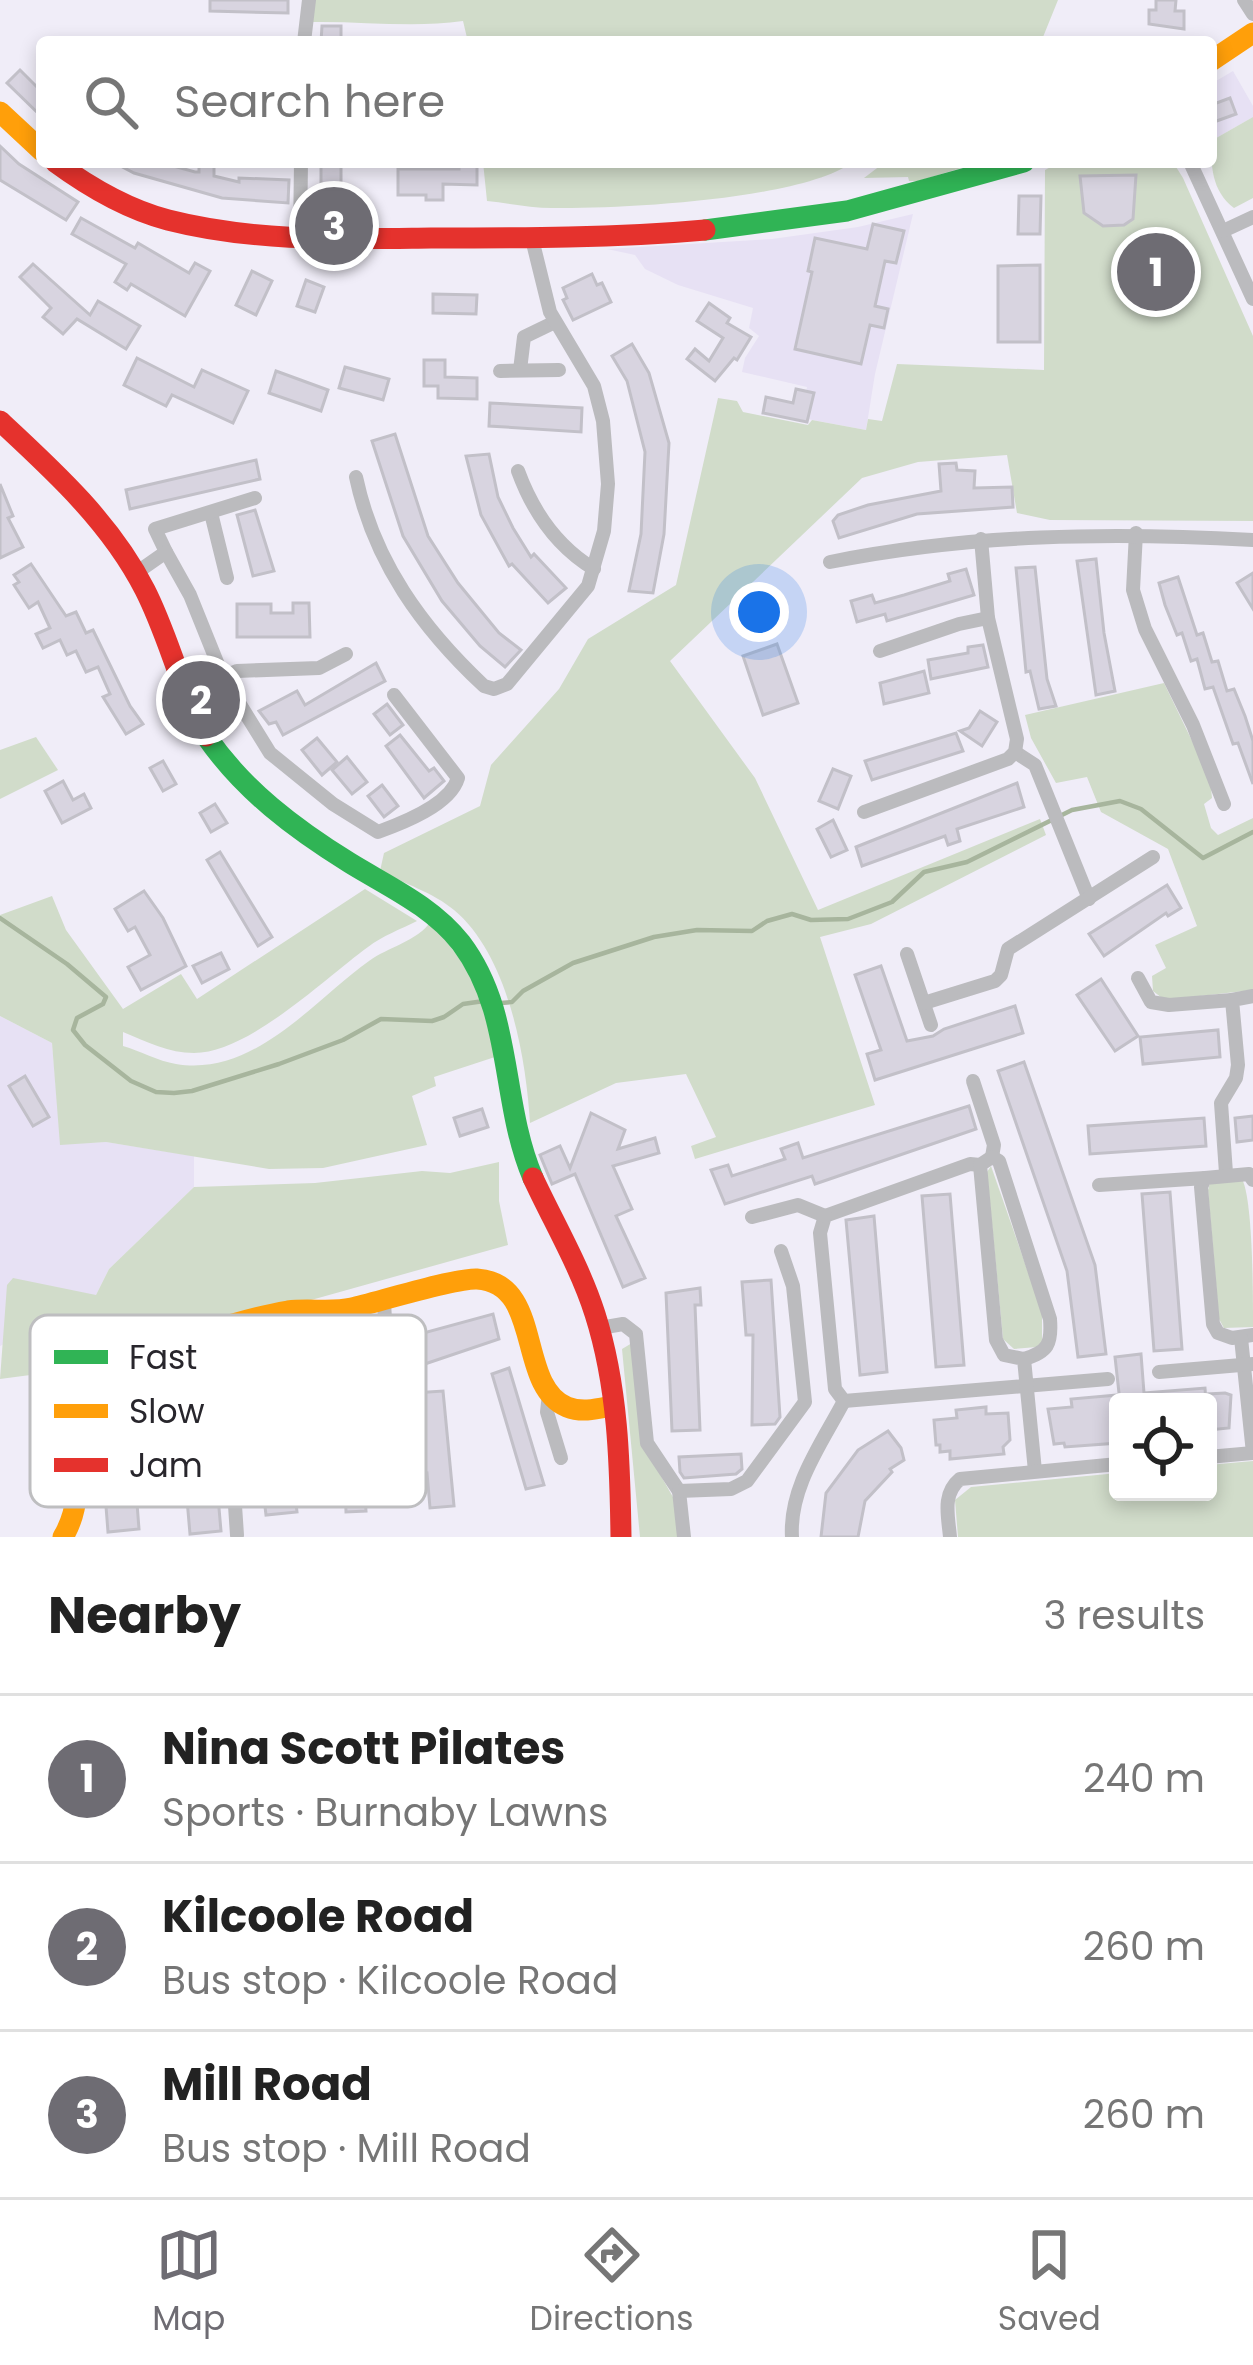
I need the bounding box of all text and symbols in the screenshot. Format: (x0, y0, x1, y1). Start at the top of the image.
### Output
search box (36, 36, 1217, 168)
icon: search (78, 69, 144, 135)
text: Search here (174, 70, 445, 133)
pin: 3 (295, 181, 373, 271)
pin: 1 (1117, 227, 1195, 317)
your location (729, 582, 789, 642)
pin: 2 (162, 655, 240, 745)
legend (30, 1315, 426, 1507)
text: Fast (129, 1334, 197, 1381)
text: Slow (129, 1388, 205, 1435)
map controls (1109, 1393, 1217, 1501)
button: locate (1109, 1393, 1217, 1501)
text: Jam (129, 1442, 203, 1489)
text: Nearby (48, 1579, 241, 1651)
text: 3 results (1043, 1588, 1205, 1643)
text: Nina Scott Pilates (162, 1717, 565, 1780)
text: 1 (80, 1751, 94, 1806)
text: 240 m (1083, 1751, 1205, 1806)
text: Sports · Burnaby Lawns (162, 1785, 608, 1840)
text: Kilcoole Road (162, 1885, 474, 1948)
text: 2 (76, 1919, 98, 1974)
text: 260 m (1083, 1919, 1205, 1974)
text: Bus stop · Kilcoole Road (162, 1953, 618, 2008)
text: Mill Road (162, 2053, 372, 2116)
text: 3 (75, 2087, 99, 2142)
text: 260 m (1083, 2087, 1205, 2142)
text: Bus stop · Mill Road (162, 2121, 531, 2176)
tab: Map (152, 2222, 225, 2344)
tab: Directions (530, 2222, 693, 2344)
tab: Saved (998, 2222, 1101, 2344)

